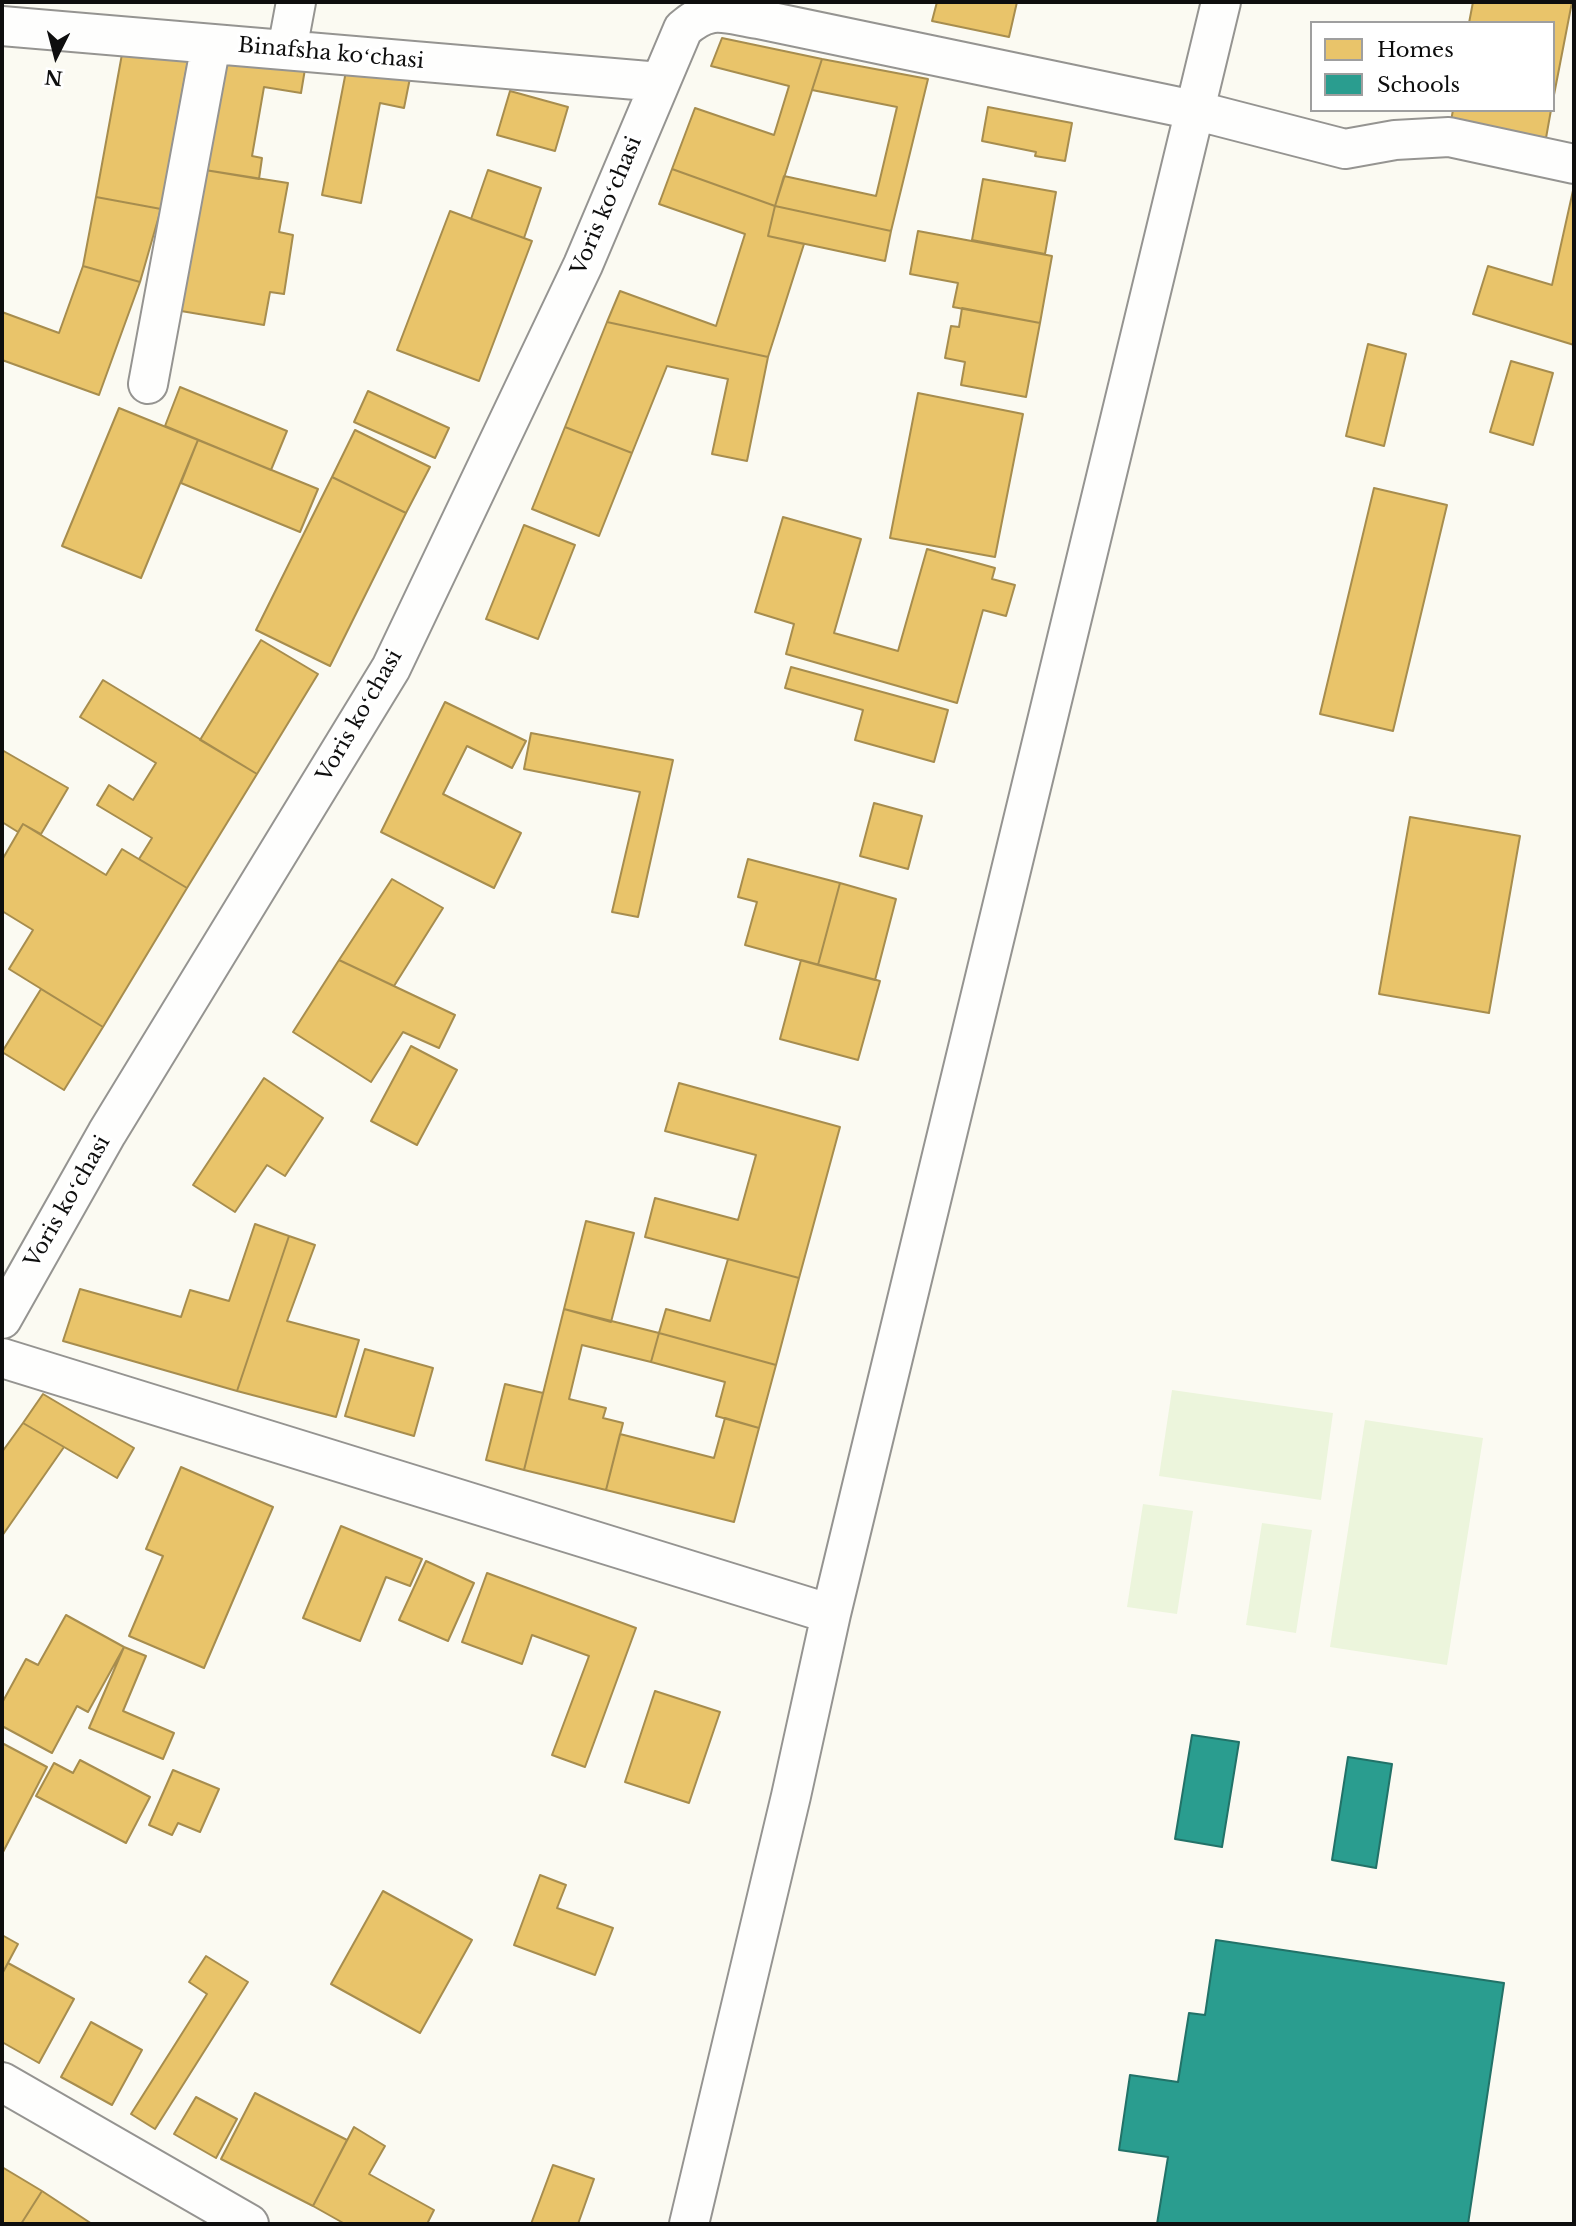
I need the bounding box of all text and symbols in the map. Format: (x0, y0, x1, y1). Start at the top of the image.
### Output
north arrow (21, 21, 91, 91)
legend (1310, 21, 1555, 112)
street label: Binafsha koʻchasi (237, 33, 425, 75)
text: Homes (1377, 37, 1454, 63)
text: N (44, 65, 64, 90)
text: Schools (1377, 72, 1460, 98)
street label: Voris koʻchasi (566, 133, 648, 279)
street label: Voris koʻchasi (312, 646, 408, 786)
street label: Voris koʻchasi (20, 1132, 116, 1272)

